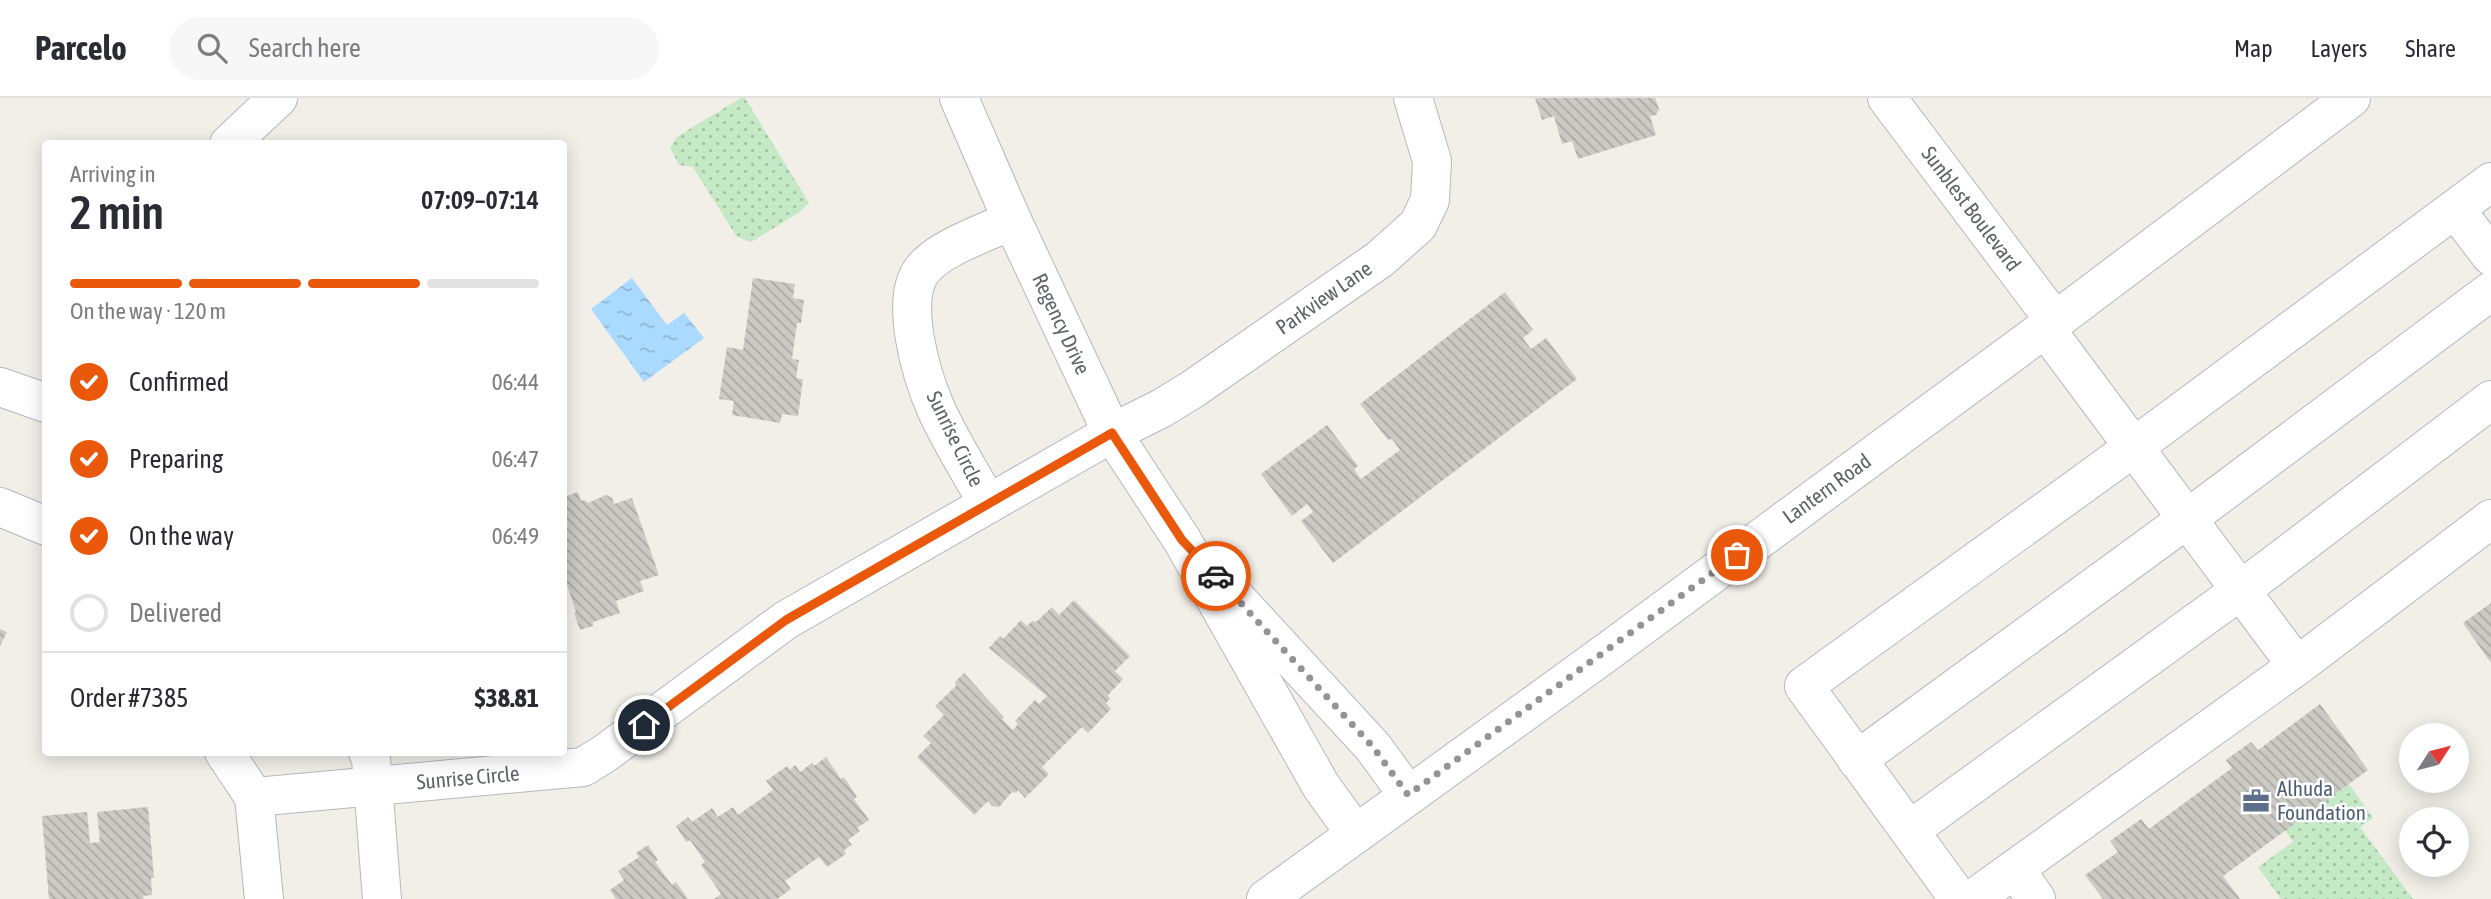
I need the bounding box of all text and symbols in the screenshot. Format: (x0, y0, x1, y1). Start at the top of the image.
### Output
search box (169, 17, 659, 80)
text: Parcelo (35, 29, 127, 67)
icon: search (193, 29, 231, 67)
text: Search here (249, 33, 361, 63)
text: Map (2234, 35, 2273, 62)
text: Layers (2311, 35, 2367, 62)
text: Share (2405, 35, 2456, 62)
street label: Sunblest Boulevard (1917, 142, 2026, 275)
text: Arriving in (70, 161, 156, 187)
text: 07:09–07:14 (421, 185, 539, 215)
text: 2 min (70, 186, 164, 239)
street label: Parkview Lane (1271, 256, 1376, 339)
street label: Regency Drive (1028, 269, 1096, 378)
text: On the way · 120 m (70, 298, 226, 324)
icon: check (70, 363, 108, 401)
text: Confirmed (129, 367, 229, 397)
text: 06:44 (492, 369, 539, 395)
street label: Sunrise Circle (923, 387, 989, 490)
icon: check (70, 440, 108, 478)
text: Preparing (129, 444, 223, 474)
text: 06:47 (492, 446, 539, 472)
street label: Lantern Road (1778, 448, 1875, 528)
icon: check (70, 517, 108, 555)
text: On the way (129, 521, 234, 551)
text: 06:49 (492, 523, 539, 549)
pin (1707, 525, 1767, 585)
icon: bag (1718, 536, 1756, 574)
courier (1181, 541, 1251, 611)
icon: car (1197, 557, 1235, 595)
text: Delivered (129, 598, 222, 628)
text: Order #7385 (70, 683, 189, 713)
text: $38.81 (475, 683, 539, 713)
pin (614, 695, 674, 755)
icon: home (625, 706, 663, 744)
north arrow (2399, 723, 2469, 793)
map controls (2399, 723, 2469, 877)
street label: Sunrise Circle (415, 761, 520, 793)
place label: Alhuda Foundation (2277, 776, 2366, 824)
office icon: Alhuda Foundation (2241, 786, 2271, 816)
button: locate (2399, 807, 2469, 877)

